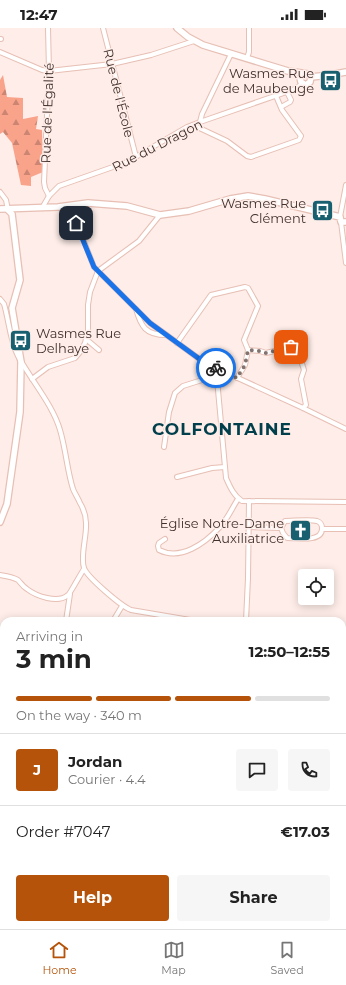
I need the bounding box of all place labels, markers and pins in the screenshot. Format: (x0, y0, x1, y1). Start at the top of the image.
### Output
place label: Wasmes Rue de Maubeuge (223, 65, 314, 96)
bus stop icon: Wasmes Rue de Maubeuge (317, 67, 343, 93)
place label: Wasmes Rue Clément (221, 195, 306, 226)
bus stop icon: Wasmes Rue Clément (309, 197, 335, 223)
pin (59, 206, 93, 240)
place label: Wasmes Rue Delhaye (36, 325, 121, 356)
bus stop icon: Wasmes Rue Delhaye (7, 327, 33, 353)
pin (274, 330, 308, 364)
place label: Église Notre-Dame Auxiliatrice (160, 515, 284, 546)
church icon: Église Notre-Dame Auxiliatrice (287, 517, 313, 543)

